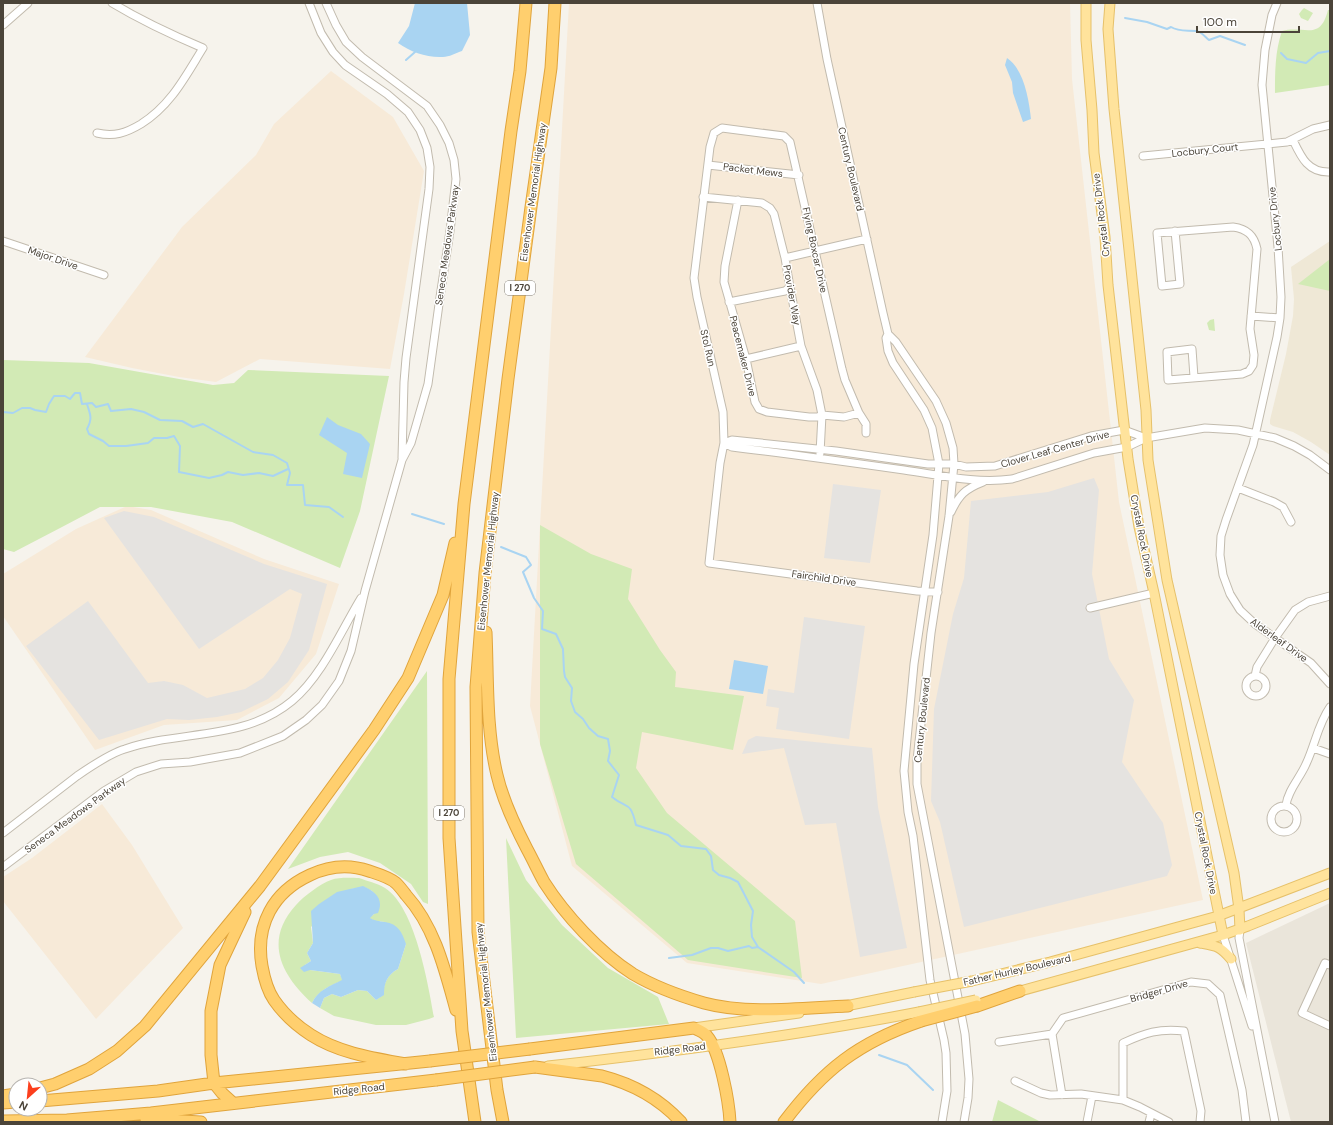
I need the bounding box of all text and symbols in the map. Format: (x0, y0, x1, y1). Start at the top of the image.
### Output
scale bar (1197, 8, 1299, 34)
text: 100 m (1203, 14, 1237, 30)
street label: Eisenhower Memorial Highway (517, 122, 549, 262)
street label: Century Boulevard (835, 126, 867, 212)
street label: Locbury Court (1171, 140, 1239, 160)
street label: Packet Mews (722, 160, 784, 180)
street label: Crystal Rock Drive (1089, 172, 1113, 257)
street label: Seneca Meadows Parkway (432, 183, 462, 306)
street label: Locbury Drive (1265, 186, 1285, 252)
street label: Flying Boxcar Drive (800, 206, 830, 294)
street label: Major Drive (26, 243, 80, 273)
street label: Provider Way (780, 264, 804, 327)
road number: I 270 (505, 281, 535, 295)
street label: Peacemaker Drive (727, 314, 759, 398)
street label: Stol Run (697, 328, 719, 368)
street label: Clover Leaf Center Drive (999, 427, 1111, 471)
street label: Eisenhower Memorial Highway (474, 490, 502, 631)
street label: Crystal Rock Drive (1128, 494, 1156, 579)
street label: Fairchild Drive (791, 567, 857, 589)
street label: Alderleaf Drive (1248, 615, 1310, 665)
street label: Century Boulevard (911, 677, 933, 763)
street label: Seneca Meadows Parkway (22, 774, 128, 856)
road number: I 270 (434, 806, 464, 820)
street label: Crystal Rock Drive (1192, 811, 1220, 896)
street label: Eisenhower Memorial Highway (472, 921, 500, 1062)
street label: Father Hurley Boulevard (962, 951, 1072, 989)
street label: Bridger Drive (1129, 976, 1190, 1005)
street label: Ridge Road (654, 1039, 706, 1059)
north arrow (8, 1077, 48, 1117)
street label: Ridge Road (333, 1080, 385, 1098)
text: N (17, 1098, 30, 1114)

